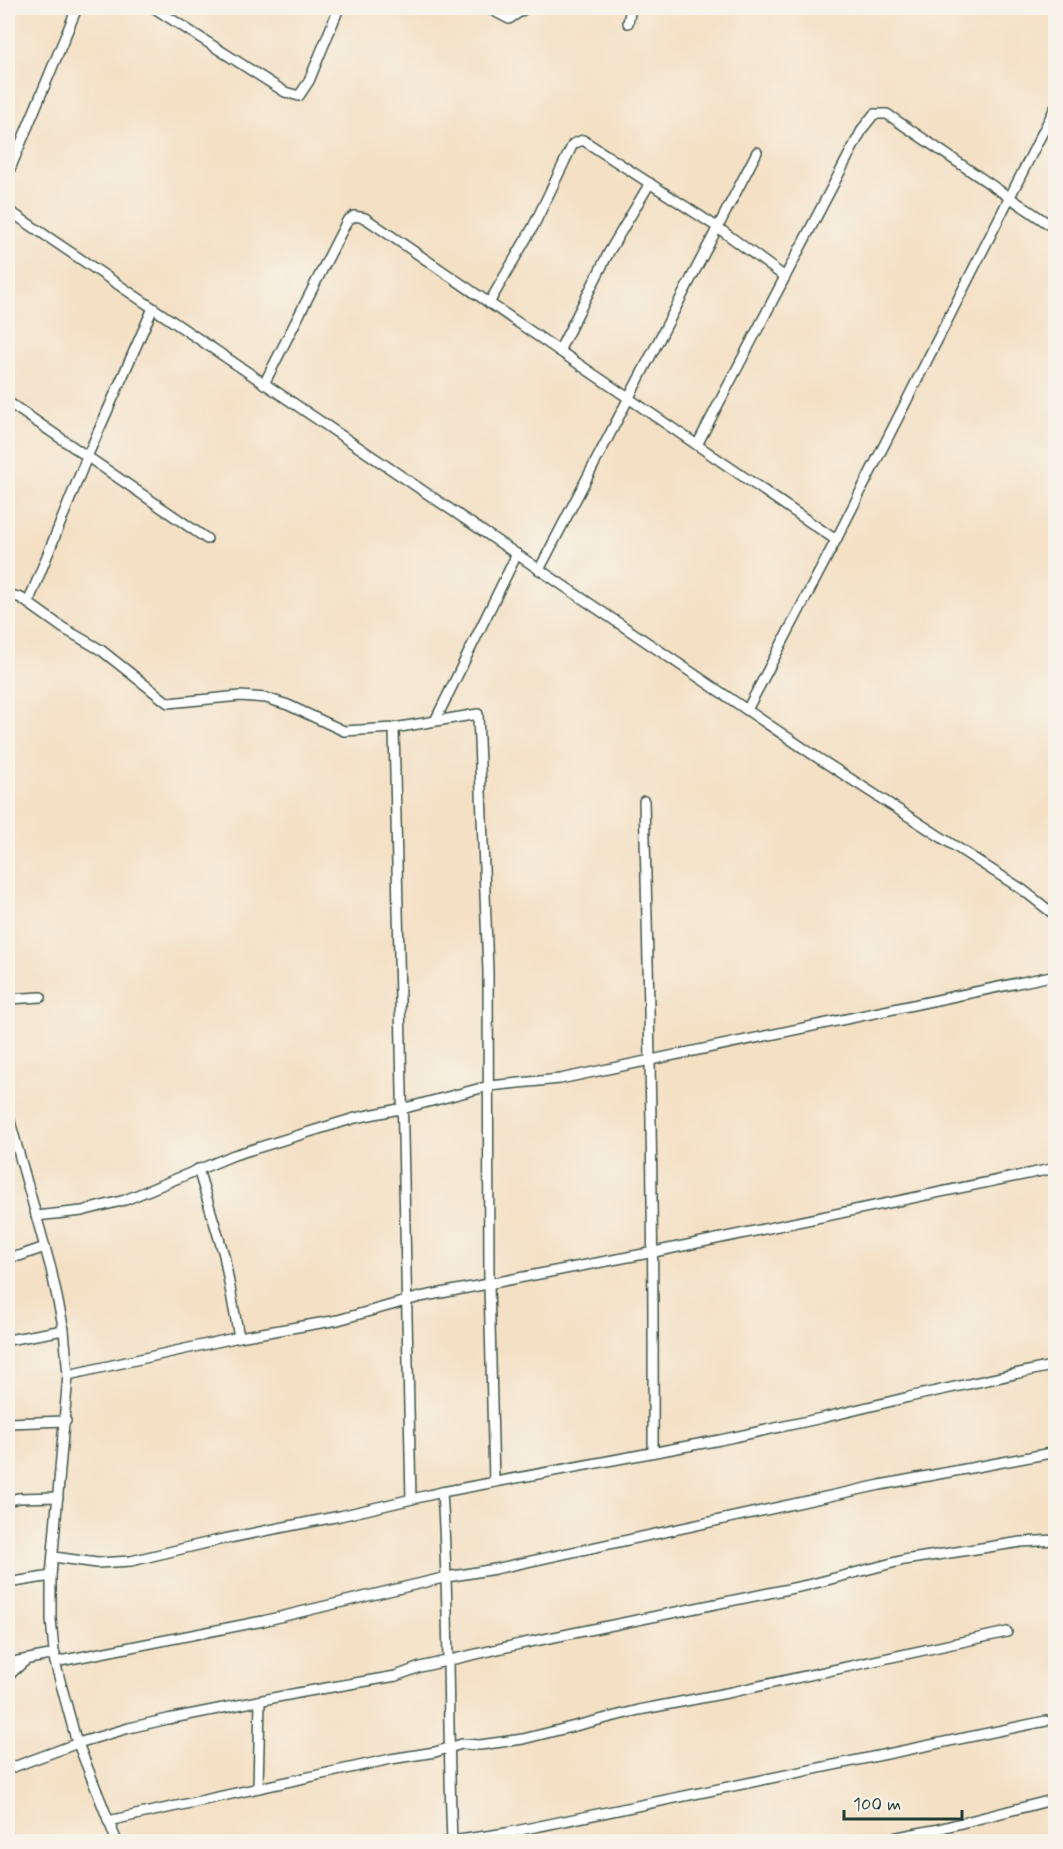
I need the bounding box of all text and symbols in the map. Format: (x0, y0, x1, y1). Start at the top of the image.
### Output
scale bar (844, 1783, 962, 1821)
text: 100 m (853, 1793, 901, 1817)

